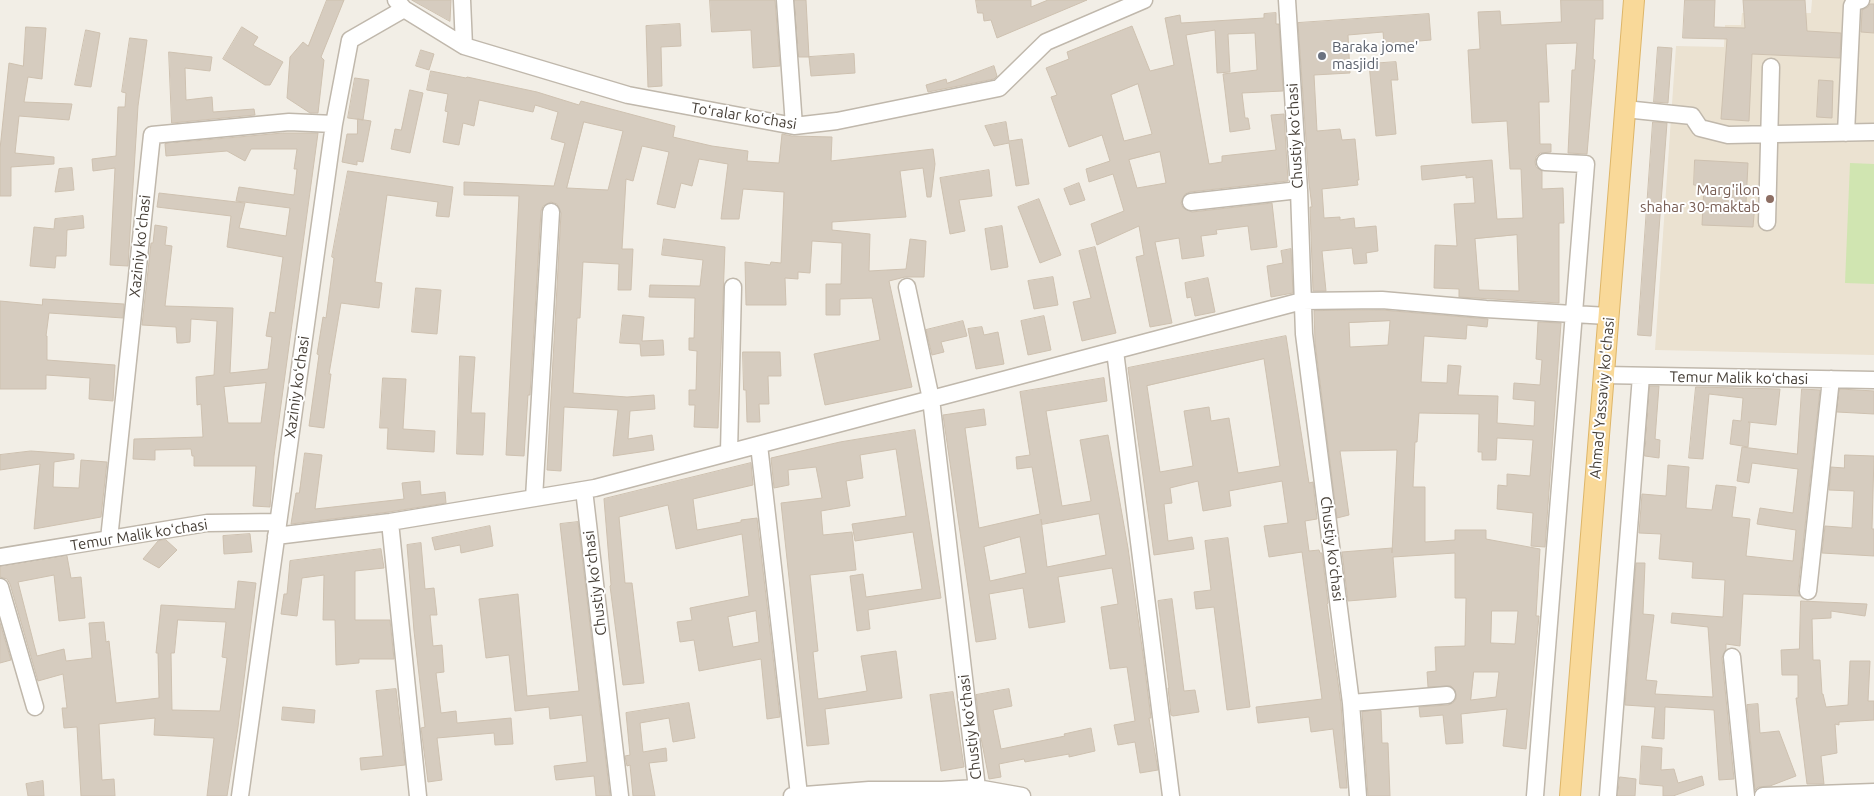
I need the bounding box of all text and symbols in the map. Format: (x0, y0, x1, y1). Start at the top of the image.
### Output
place label: Baraka jome' masjidi (1332, 38, 1418, 73)
marker: Baraka jome' masjidi (1316, 50, 1328, 62)
street label: Chustiy koʻchasi (1283, 83, 1307, 189)
street label: Toʻralar koʻchasi (690, 99, 798, 133)
place label: Marg'ilon shahar 30-maktab (1640, 181, 1760, 216)
marker: Marg'ilon shahar 30-maktab (1764, 193, 1776, 205)
street label: Xaziniy ko'chasi (126, 194, 154, 298)
street label: Ahmad Yassaviy ko'chasi (1586, 316, 1618, 480)
street label: Xaziniy koʻchasi (281, 335, 313, 439)
street label: Temur Malik koʻchasi (1670, 368, 1808, 388)
street label: Chustiy koʻchasi (1317, 495, 1347, 603)
street label: Temur Malik koʻchasi (69, 515, 209, 555)
street label: Chustiy koʻchasi (580, 529, 610, 637)
street label: Chustiy koʻchasi (955, 673, 985, 781)

